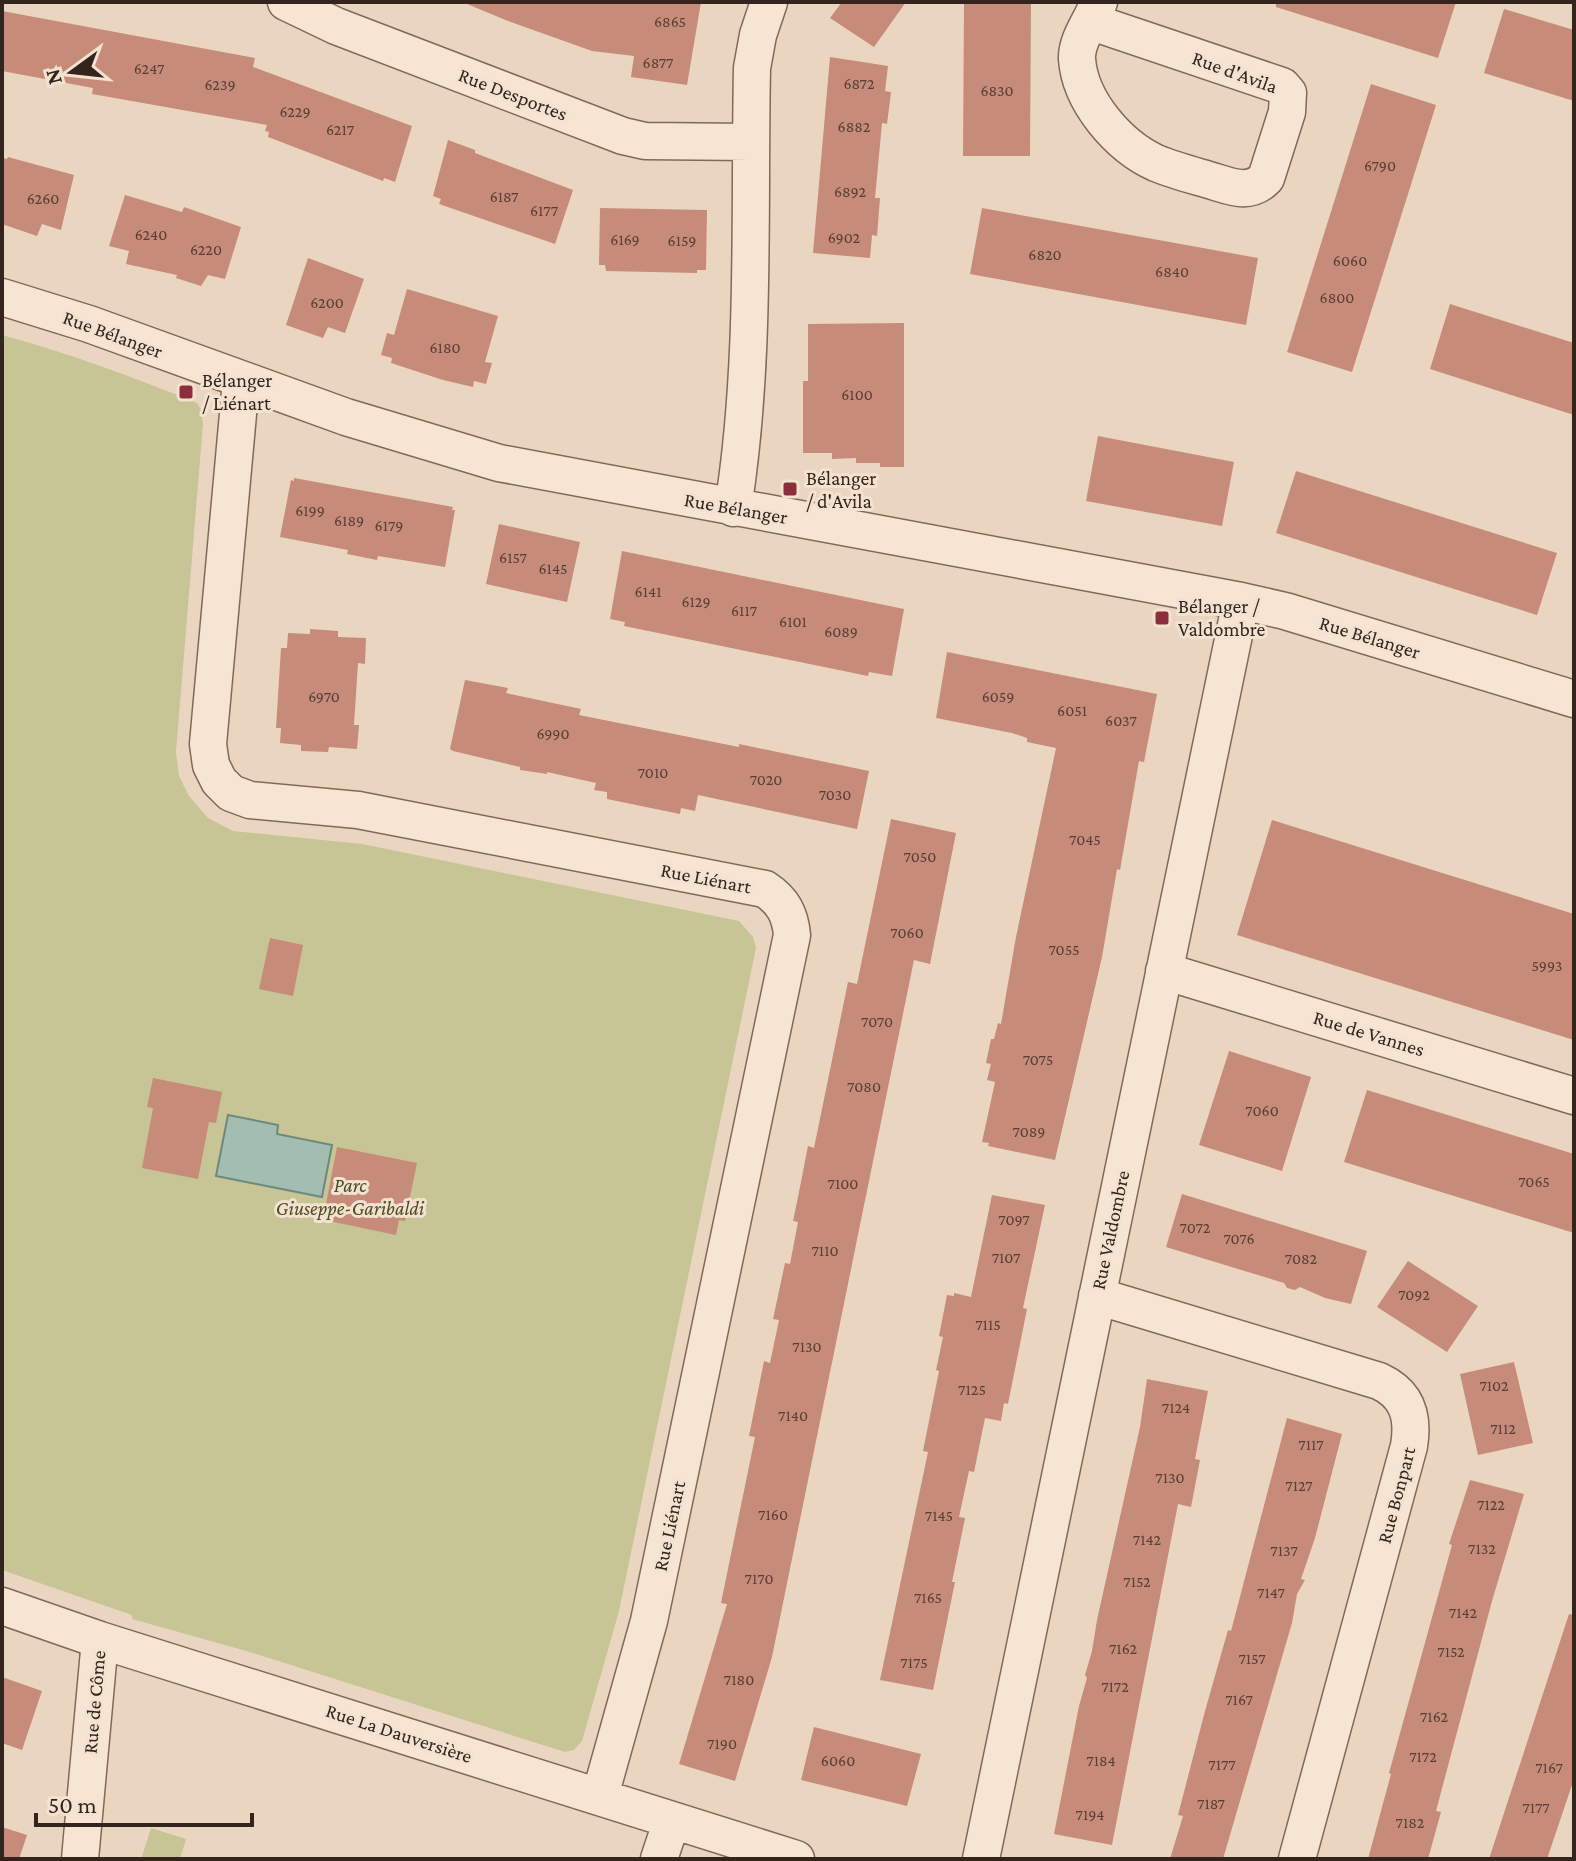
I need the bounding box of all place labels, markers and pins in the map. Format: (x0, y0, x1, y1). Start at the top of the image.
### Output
place label: Bélanger / Liénart (202, 369, 272, 414)
marker: Bélanger / Liénart (177, 383, 195, 401)
place label: Bélanger / d'Avila (806, 467, 876, 512)
marker: Bélanger / d'Avila (781, 480, 799, 498)
place label: Bélanger / Valdombre (1178, 595, 1265, 640)
marker: Bélanger / Valdombre (1153, 609, 1171, 627)

